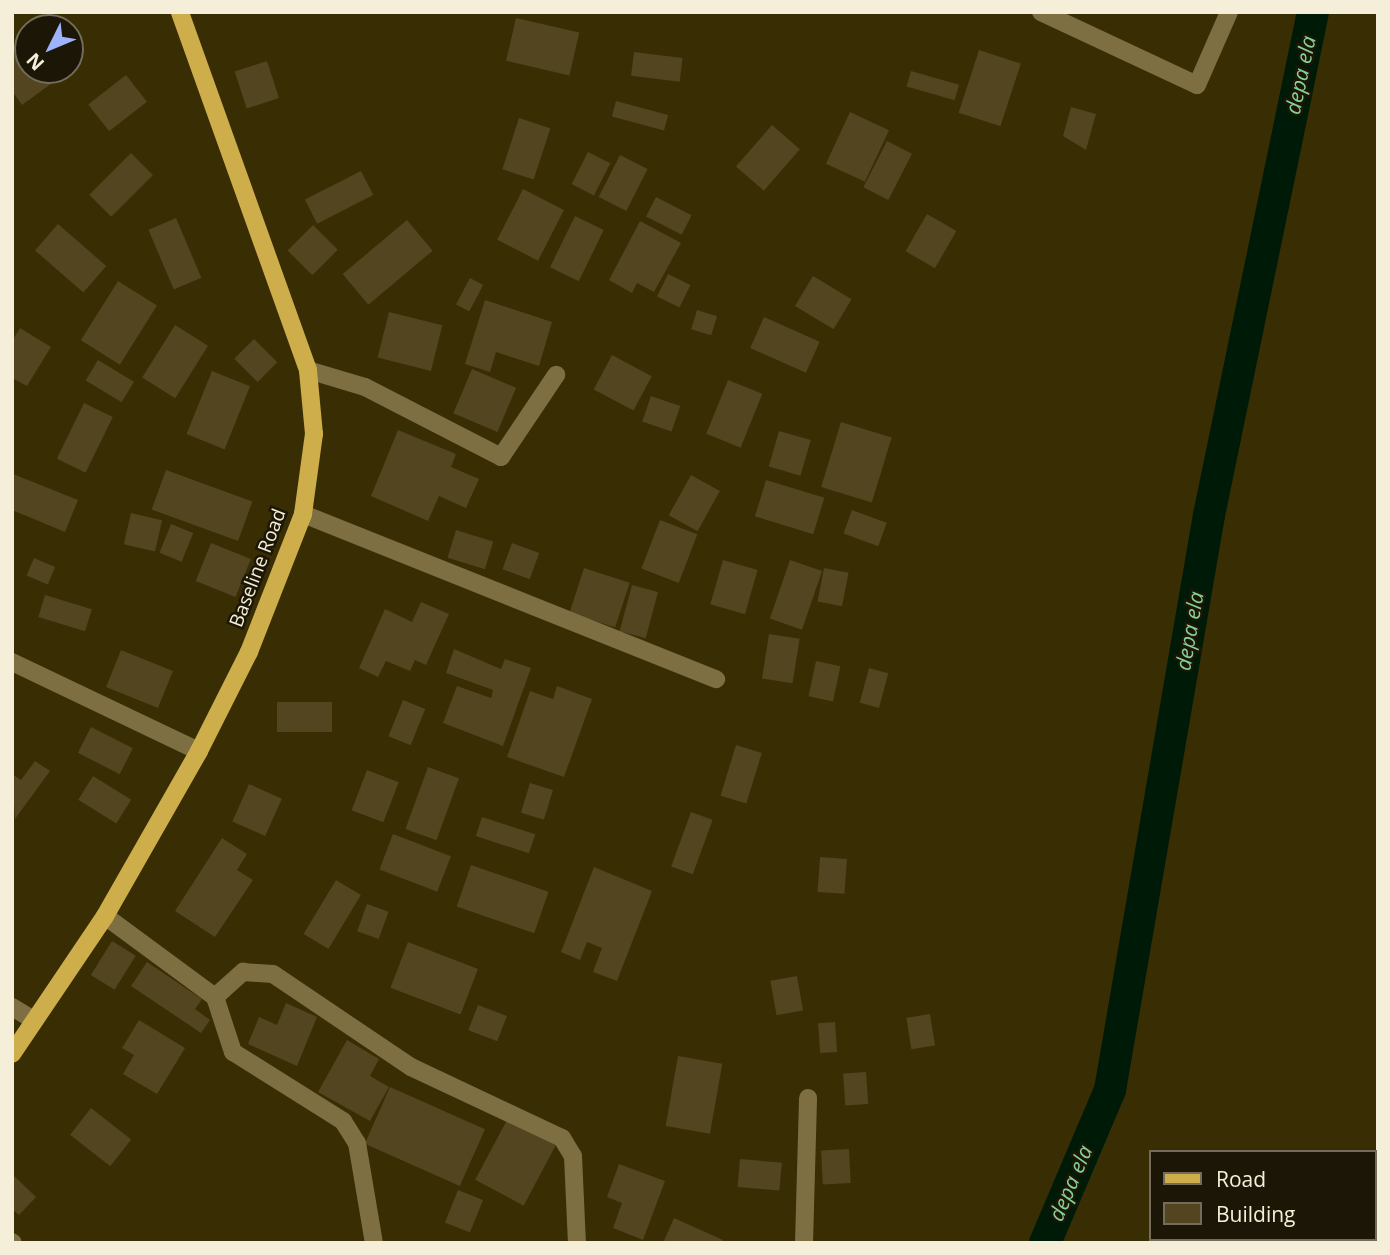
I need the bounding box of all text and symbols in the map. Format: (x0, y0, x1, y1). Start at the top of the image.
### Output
north arrow (14, 14, 84, 84)
water label: depa ela (1279, 33, 1321, 117)
text: N (20, 47, 50, 76)
street label: Baseline Road (225, 506, 291, 630)
water label: depa ela (1170, 590, 1208, 672)
water label: depa ela (1043, 1141, 1097, 1225)
legend (1148, 1150, 1376, 1241)
text: Road (1216, 1165, 1266, 1193)
text: Building (1216, 1200, 1295, 1228)

